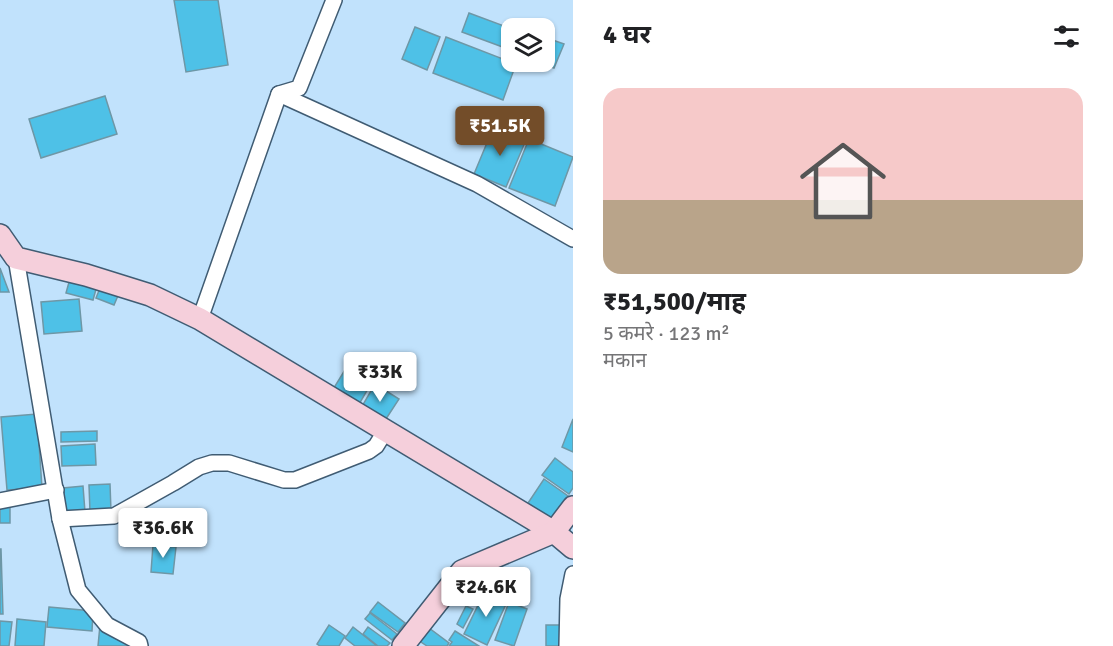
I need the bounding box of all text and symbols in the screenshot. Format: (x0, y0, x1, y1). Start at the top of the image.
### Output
map controls (501, 18, 555, 72)
button: layers (501, 18, 555, 72)
text: 4 घर (603, 19, 651, 51)
icon: filters (1050, 20, 1083, 53)
pin: ₹51.5K (451, 106, 549, 157)
text: ₹51.5K (469, 113, 531, 138)
icon: home (789, 127, 897, 235)
text: ₹51,500/माह (603, 286, 746, 318)
text: 5 कमरे · 123 m² (603, 321, 730, 346)
text: मकान (603, 348, 647, 373)
pin: ₹33K (344, 352, 416, 403)
text: ₹33K (358, 359, 402, 384)
pin: ₹36.6K (114, 508, 212, 559)
text: ₹36.6K (132, 515, 194, 540)
pin: ₹24.6K (437, 567, 535, 618)
text: ₹24.6K (455, 574, 517, 599)

